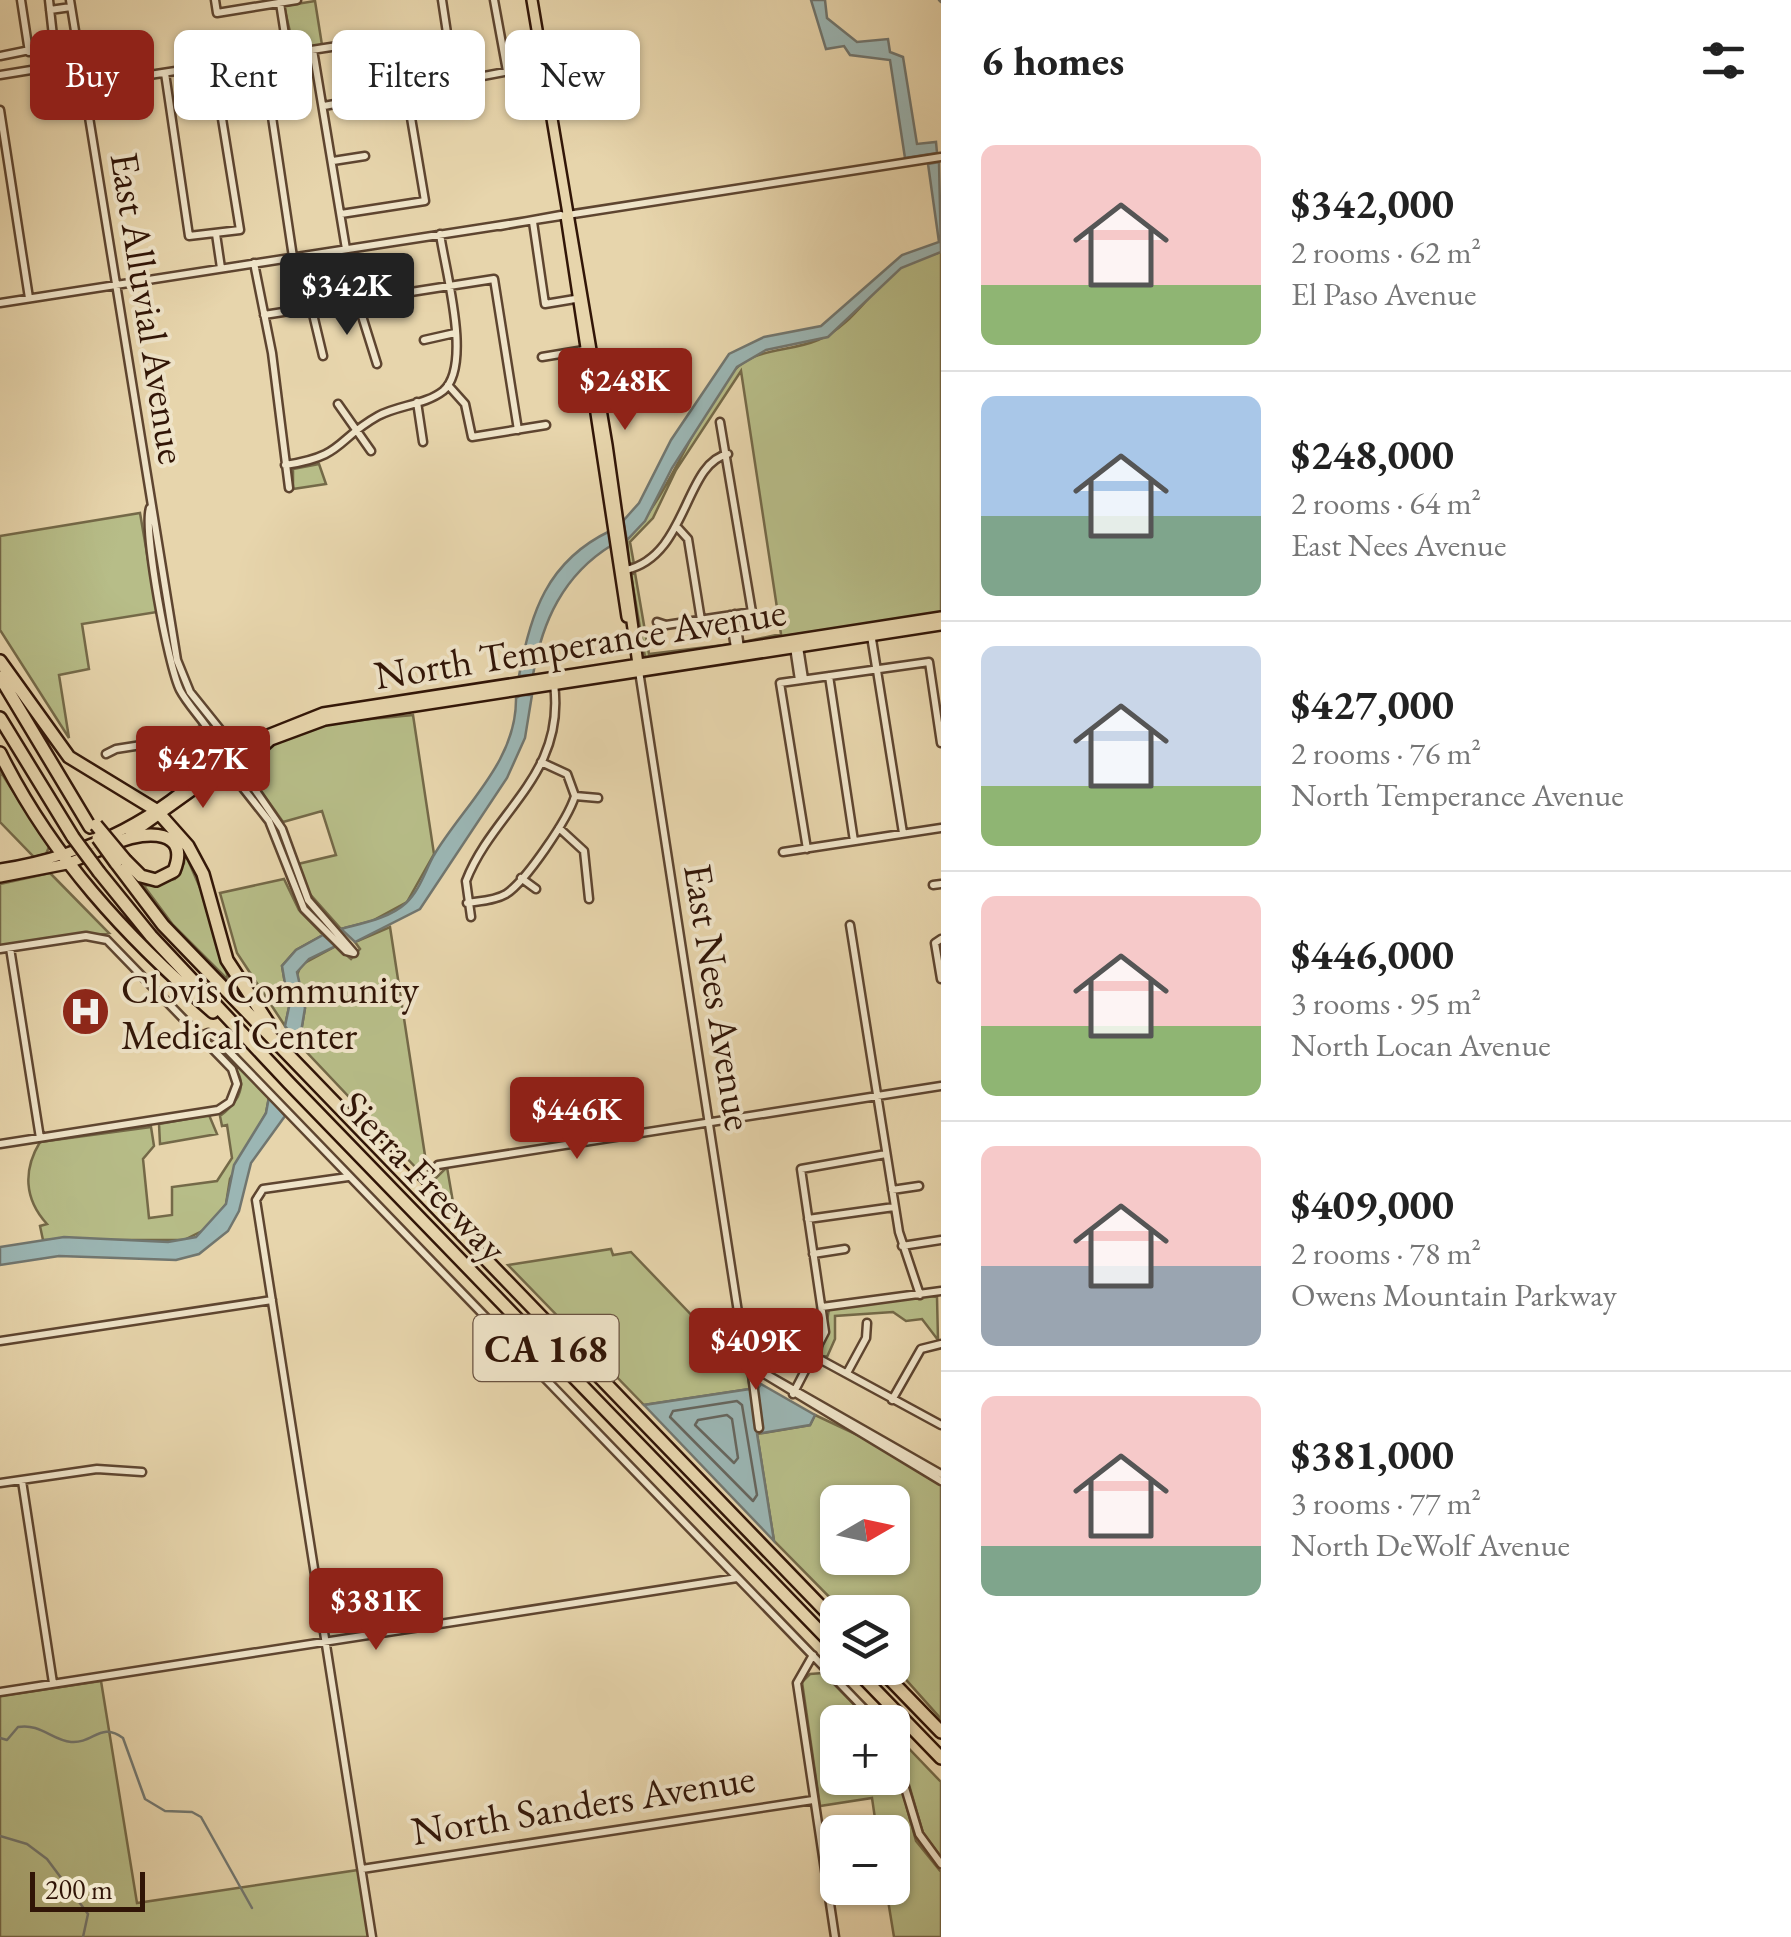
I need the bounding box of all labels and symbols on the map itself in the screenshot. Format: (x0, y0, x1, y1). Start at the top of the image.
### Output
street label: East Alluvial Avenue (99, 149, 199, 467)
pin: $342K (277, 253, 417, 338)
pin: $248K (555, 348, 695, 433)
street label: North Temperance Avenue (370, 585, 790, 701)
pin: $427K (133, 726, 273, 811)
street label: East Nees Avenue (672, 860, 766, 1134)
place label: Clovis Community Medical Center (121, 963, 419, 1061)
hospital icon: Clovis Community Medical Center (60, 986, 112, 1038)
pin: $446K (507, 1077, 647, 1162)
street label: Sierra Freeway (329, 1079, 519, 1273)
pin: $409K (686, 1308, 826, 1393)
road number: CA 168 (474, 1315, 618, 1381)
north arrow (820, 1485, 910, 1575)
pin: $381K (306, 1568, 446, 1653)
street label: North Sanders Avenue (408, 1751, 758, 1857)
scale bar (30, 1867, 145, 1912)

